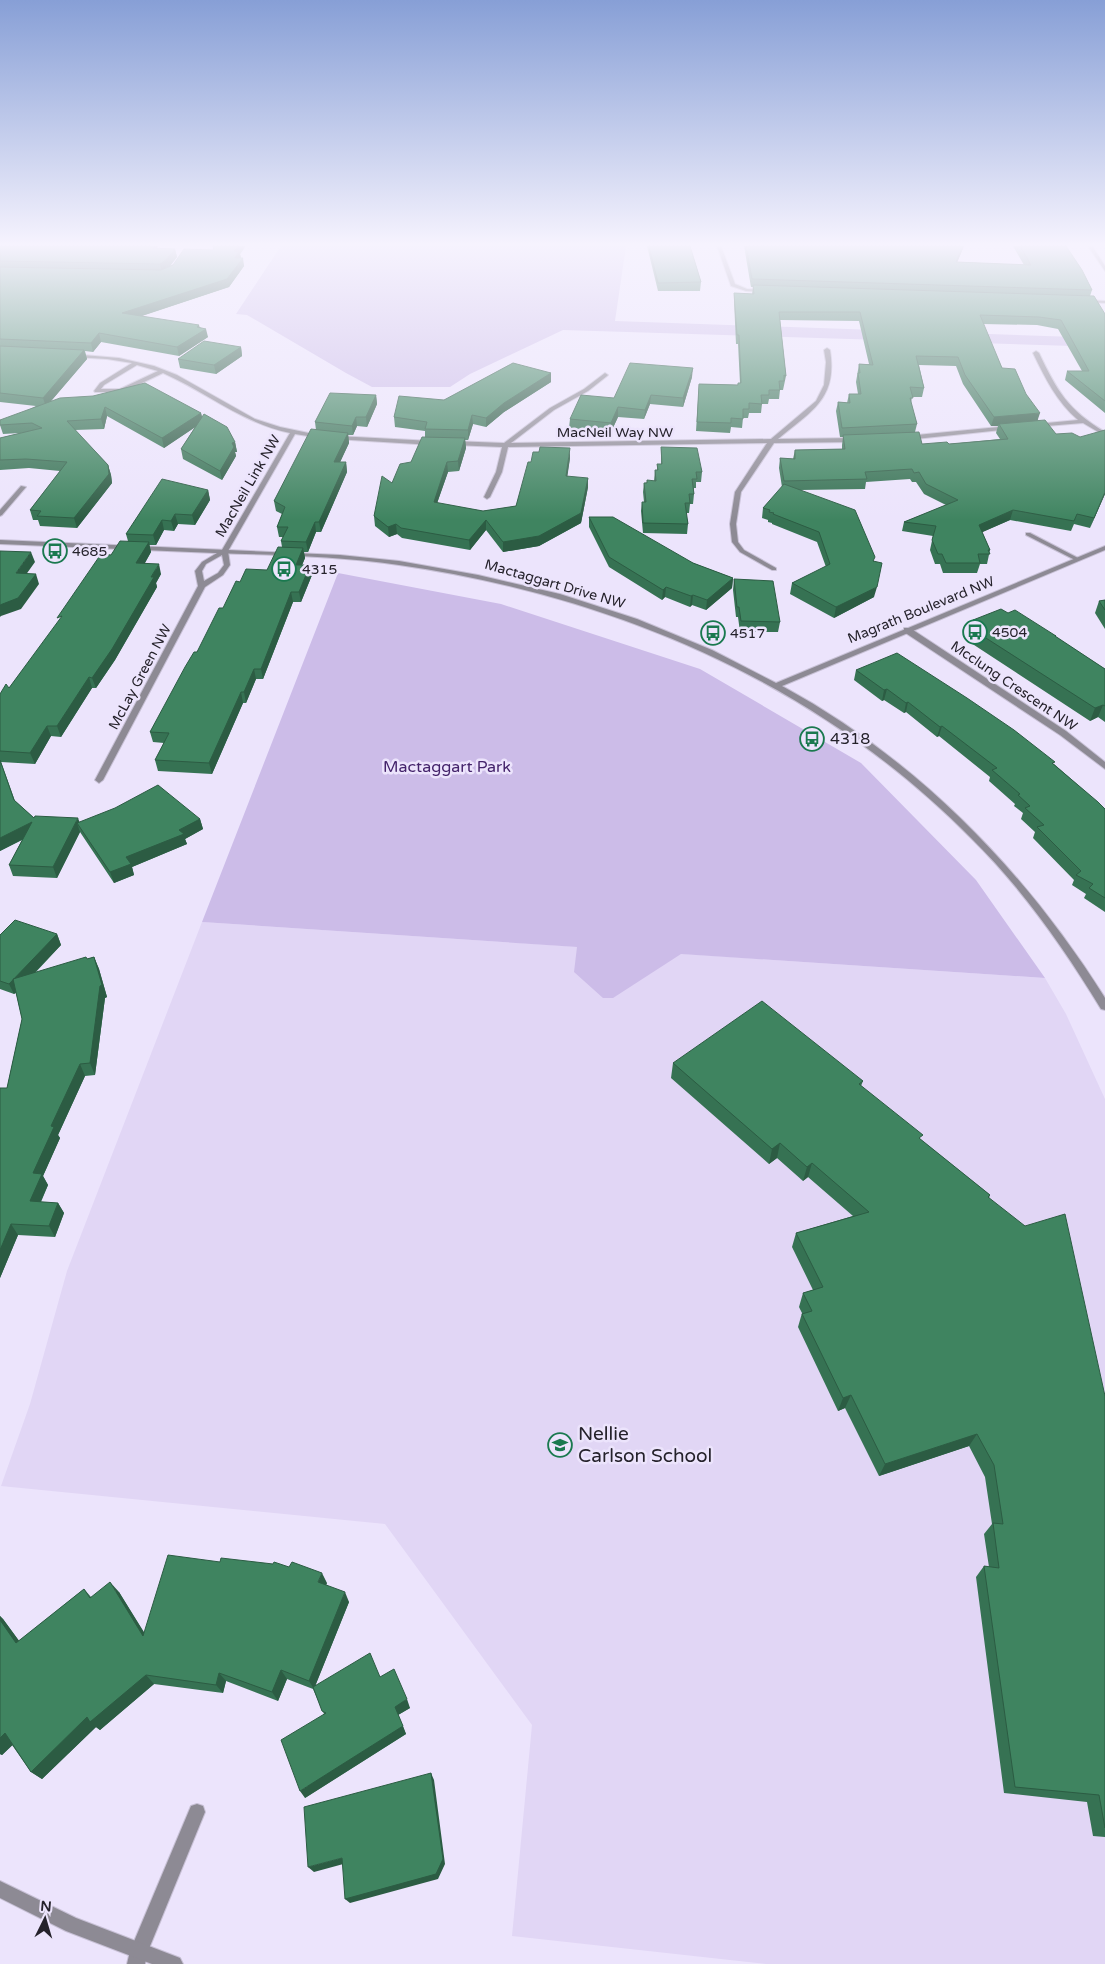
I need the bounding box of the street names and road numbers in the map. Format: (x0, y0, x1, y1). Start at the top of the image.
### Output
street label: MacNeil Way NW (557, 424, 673, 441)
street label: MacNeil Link NW (212, 432, 284, 540)
street label: Mactaggart Drive NW (483, 556, 627, 612)
street label: Magrath Boulevard NW (845, 573, 997, 647)
street label: McLay Green NW (105, 621, 175, 733)
street label: Mcclung Crescent NW (948, 637, 1080, 735)

